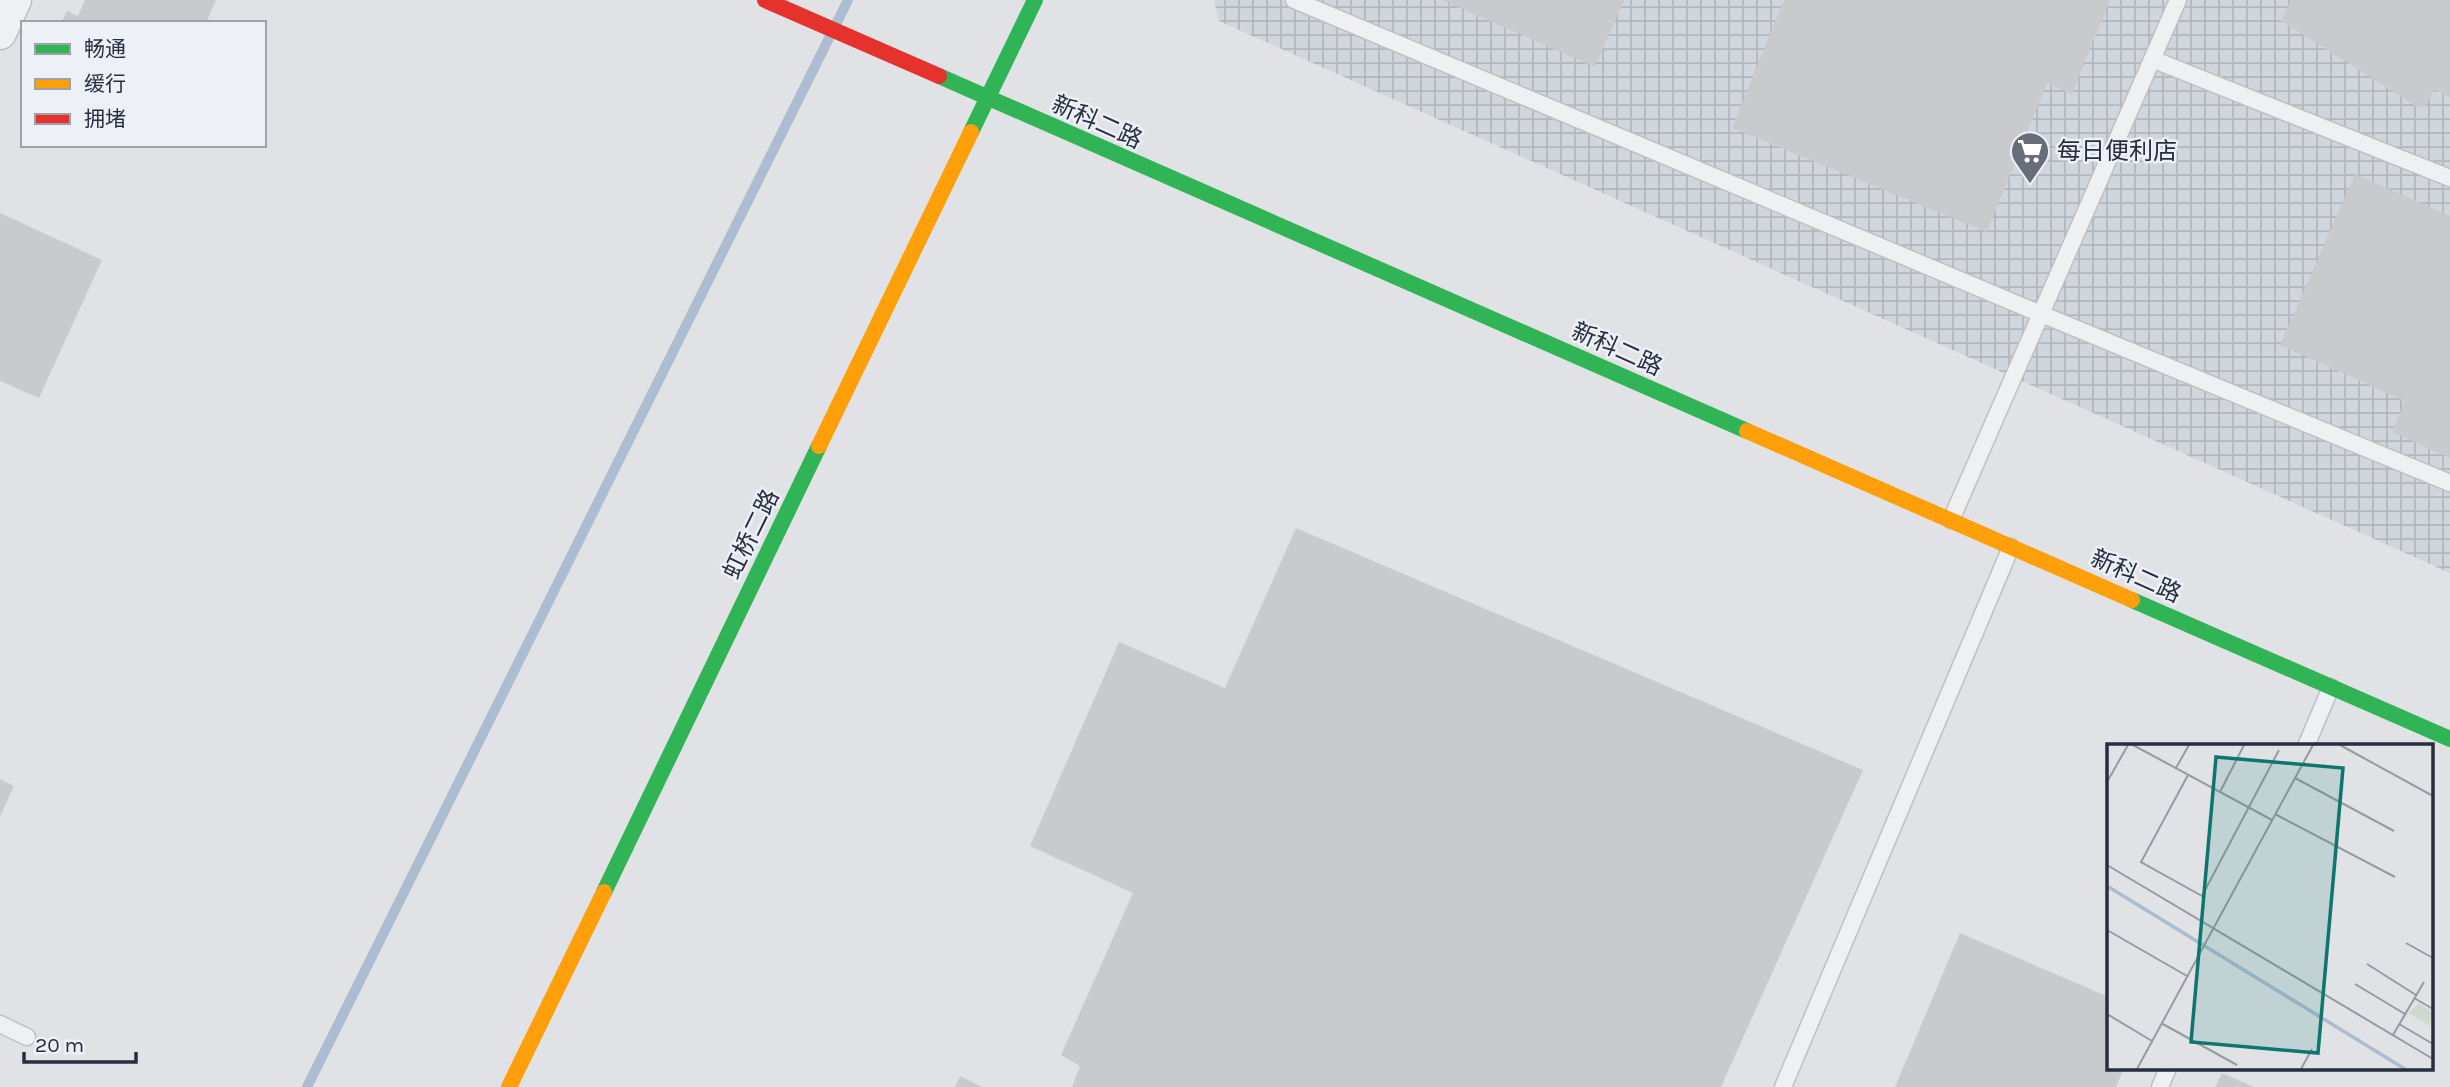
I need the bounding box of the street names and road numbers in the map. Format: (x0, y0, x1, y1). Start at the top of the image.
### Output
street label: 新科二路 (1047, 90, 1147, 154)
street label: 新科二路 (1567, 317, 1667, 381)
street label: 虹桥二路 (717, 485, 785, 583)
street label: 新科二路 (2086, 544, 2186, 608)

